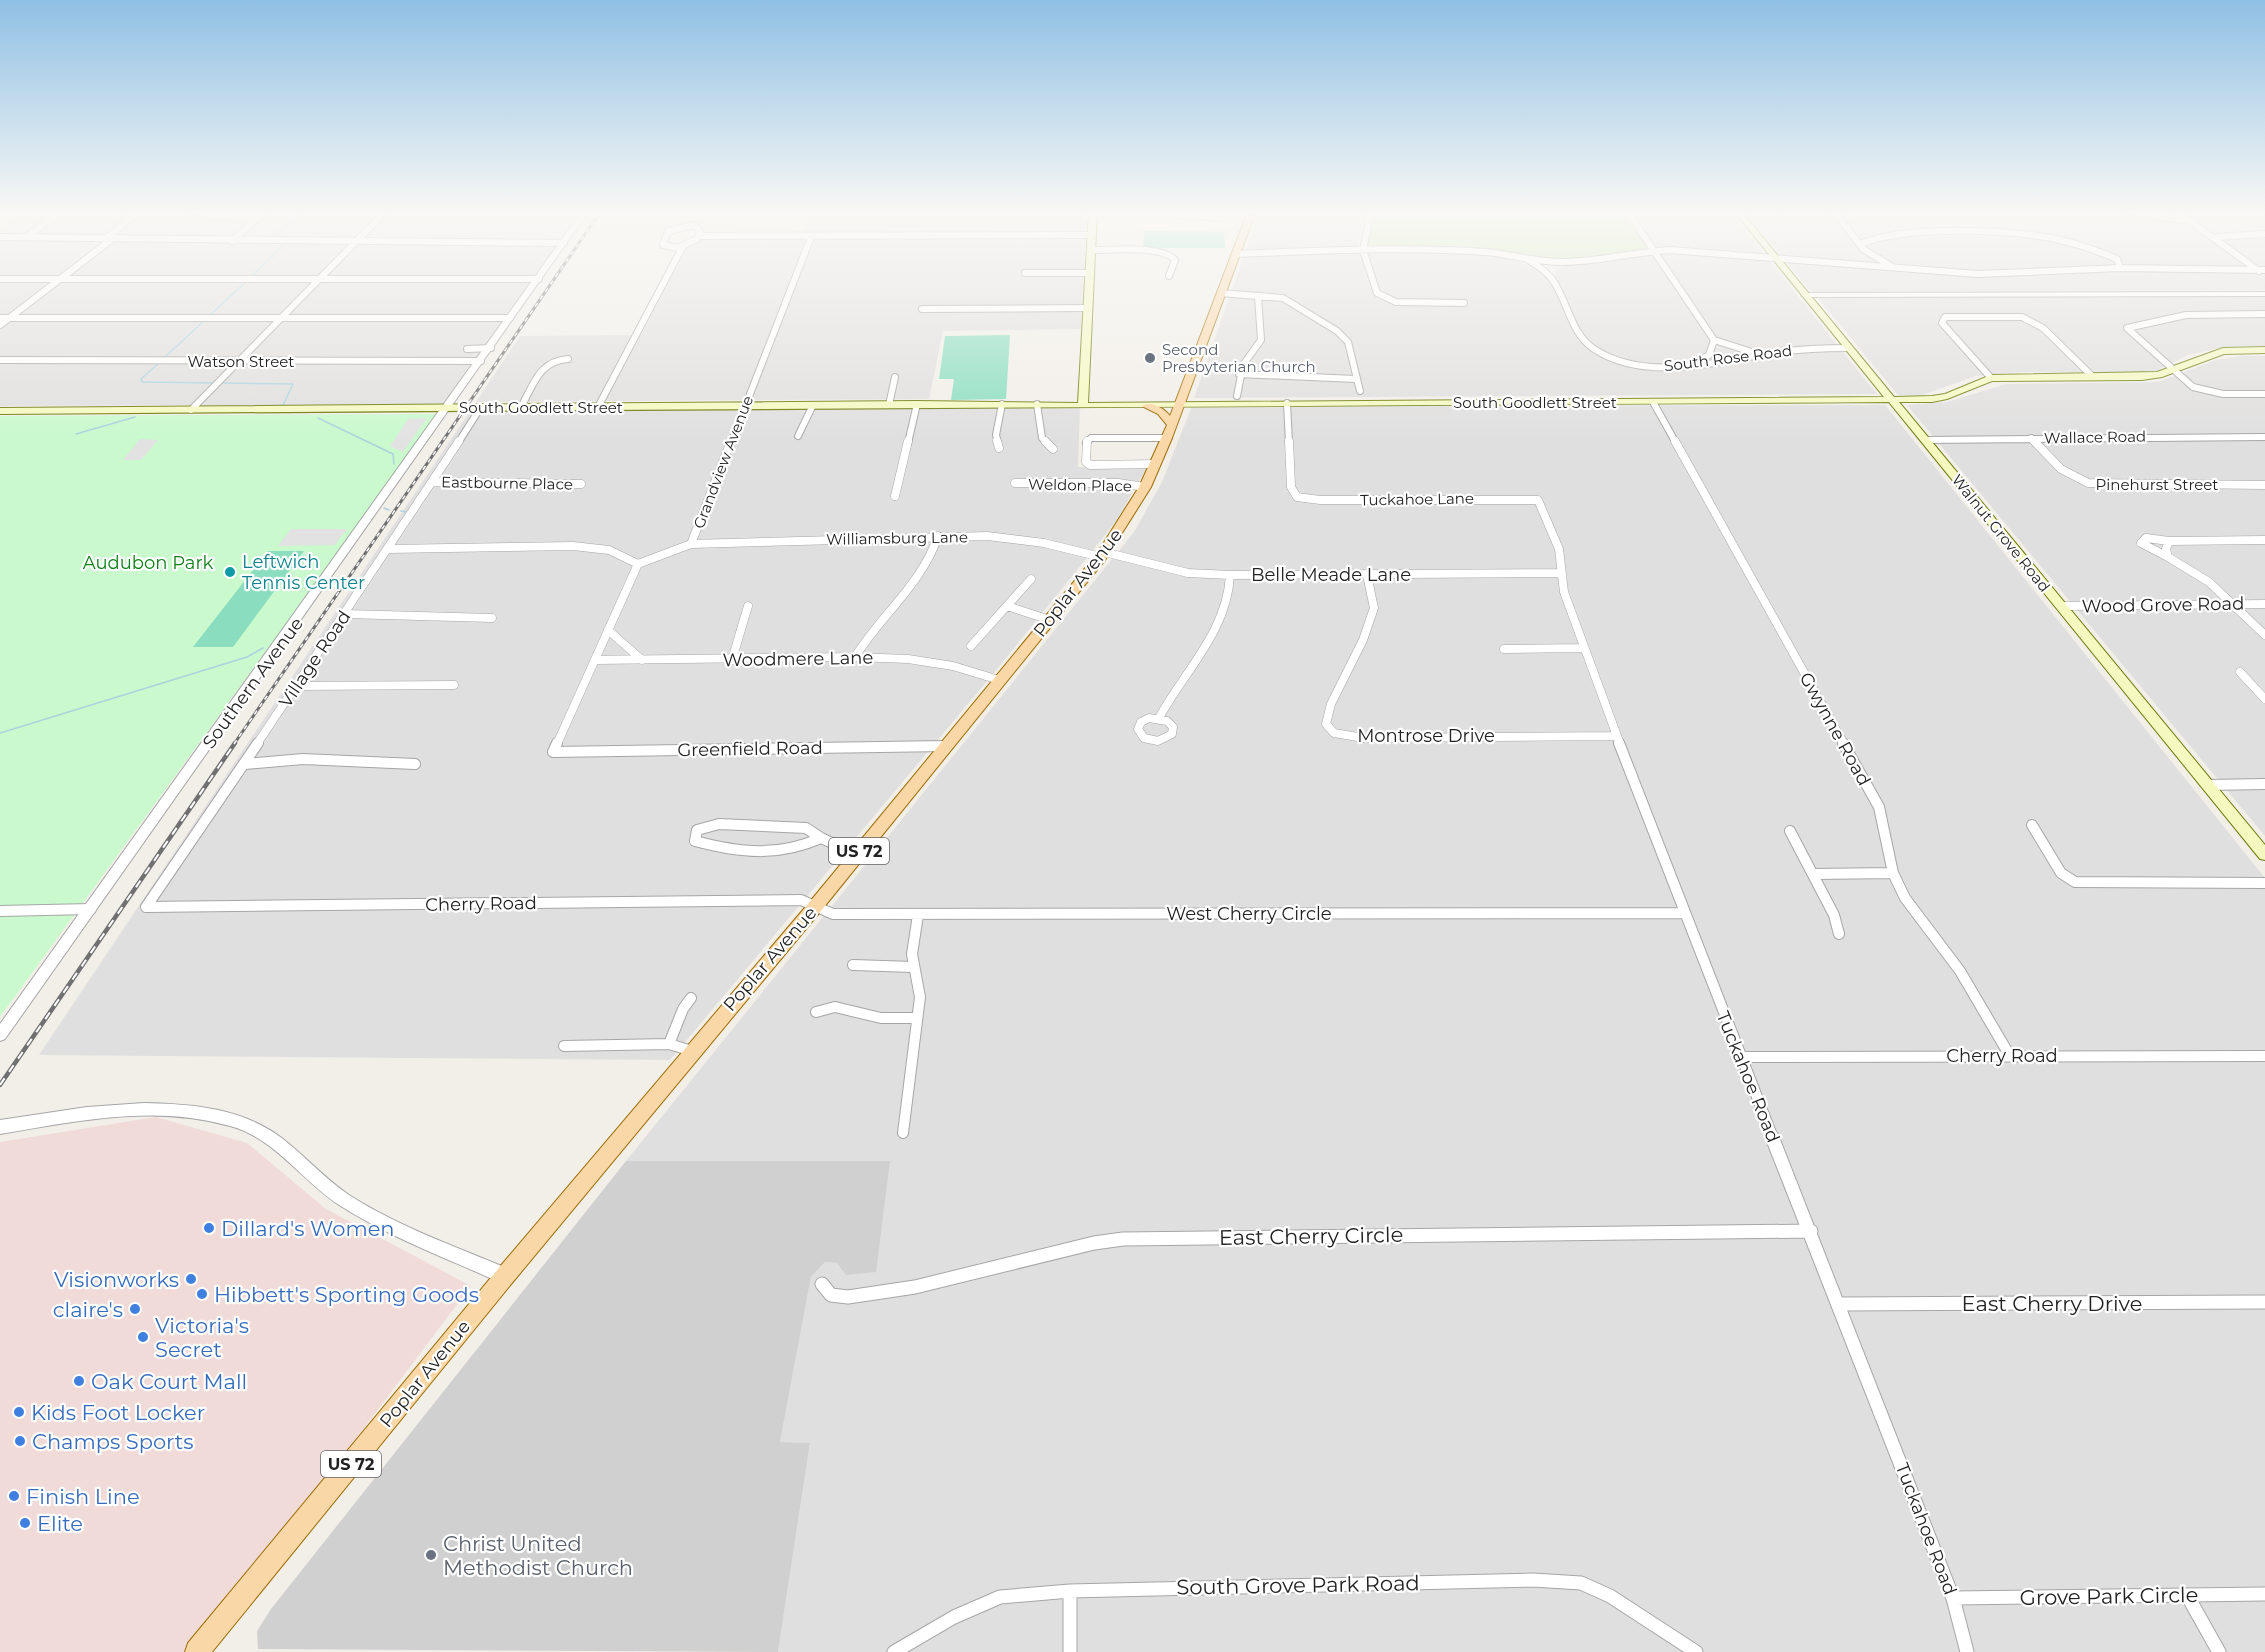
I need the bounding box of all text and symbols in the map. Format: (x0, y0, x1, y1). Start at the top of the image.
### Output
place label: Second Presbyterian Church (1162, 340, 1316, 376)
street label: South Rose Road (1663, 341, 1793, 375)
marker: Second Presbyterian Church (1143, 351, 1157, 365)
street label: Watson Street (188, 352, 294, 371)
street label: Grandview Avenue (689, 393, 757, 531)
street label: South Goodlett Street (1453, 393, 1617, 412)
street label: South Goodlett Street (459, 398, 623, 417)
street label: Wallace Road (2044, 427, 2146, 447)
street label: Walnut Grove Road (1948, 470, 2054, 596)
street label: Eastbourne Place (441, 472, 573, 494)
street label: Weldon Place (1028, 475, 1132, 495)
street label: Pinehurst Street (2096, 475, 2218, 494)
street label: Tuckahoe Lane (1360, 489, 1474, 509)
street label: Poplar Avenue (1029, 524, 1127, 642)
street label: Williamsburg Lane (826, 527, 968, 549)
place label: Leftwich Tennis Center (242, 551, 365, 594)
park label: Audubon Park (83, 552, 214, 574)
street label: Belle Meade Lane (1251, 564, 1411, 586)
marker: Leftwich Tennis Center (223, 565, 237, 579)
street label: Wood Grove Road (2082, 593, 2244, 617)
street label: Village Road (274, 606, 356, 712)
street label: Southern Avenue (198, 613, 308, 753)
street label: Woodmere Lane (723, 647, 874, 671)
street label: Gwynne Road (1795, 668, 1875, 790)
street label: Montrose Drive (1357, 725, 1495, 747)
street label: Greenfield Road (677, 737, 823, 761)
road number: US 72 (829, 838, 889, 864)
street label: Cherry Road (425, 892, 537, 916)
street label: Poplar Avenue (719, 902, 822, 1016)
street label: West Cherry Circle (1166, 903, 1332, 925)
street label: Tuckahoe Road (1712, 1008, 1784, 1146)
street label: Cherry Road (1946, 1045, 2058, 1067)
place label: Dillard's Women (221, 1216, 395, 1241)
marker: Dillard's Women (202, 1221, 216, 1235)
street label: East Cherry Circle (1219, 1222, 1403, 1250)
place label: Visionworks (54, 1267, 179, 1292)
marker: Visionworks (184, 1272, 198, 1286)
place label: Hibbett's Sporting Goods (214, 1282, 479, 1307)
marker: Hibbett's Sporting Goods (195, 1287, 209, 1301)
street label: East Cherry Drive (1962, 1291, 2142, 1316)
place label: claire's (53, 1297, 123, 1322)
marker: claire's (128, 1302, 142, 1316)
place label: Victoria's Secret (155, 1313, 249, 1362)
street label: Poplar Avenue (375, 1316, 475, 1432)
marker: Victoria's Secret (136, 1330, 150, 1344)
place label: Oak Court Mall (91, 1369, 247, 1394)
marker: Oak Court Mall (72, 1374, 86, 1388)
place label: Kids Foot Locker (31, 1400, 205, 1425)
marker: Kids Foot Locker (12, 1405, 26, 1419)
place label: Champs Sports (32, 1429, 194, 1454)
marker: Champs Sports (13, 1434, 27, 1448)
road number: US 72 (321, 1451, 381, 1477)
street label: Tuckahoe Road (1891, 1460, 1961, 1598)
place label: Finish Line (26, 1484, 140, 1509)
marker: Finish Line (7, 1489, 21, 1503)
place label: Elite (37, 1511, 83, 1536)
marker: Elite (18, 1516, 32, 1530)
place label: Christ United Methodist Church (443, 1531, 633, 1580)
marker: Christ United Methodist Church (424, 1548, 438, 1562)
street label: South Grove Park Road (1176, 1570, 1420, 1600)
street label: Grove Park Circle (2019, 1582, 2199, 1610)

